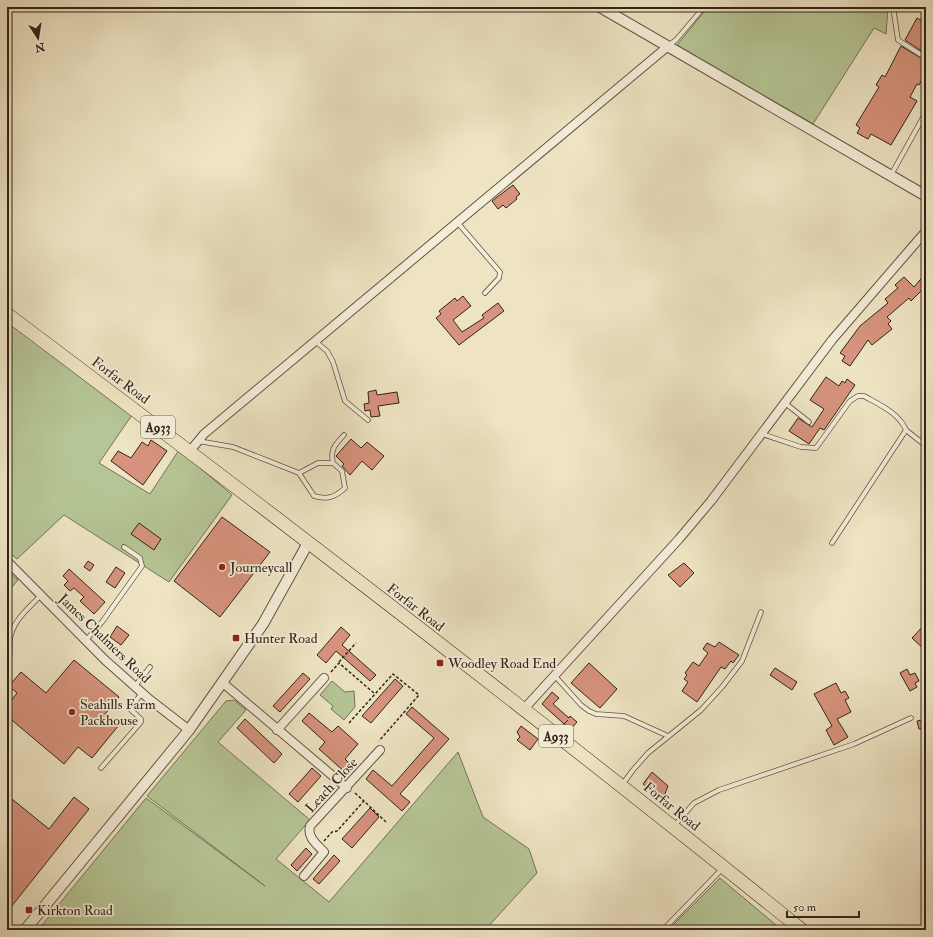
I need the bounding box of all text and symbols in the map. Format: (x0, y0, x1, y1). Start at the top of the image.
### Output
north arrow (18, 18, 58, 58)
text: N (33, 40, 47, 55)
street label: Forfar Road (88, 353, 153, 408)
road number: A933 (141, 416, 175, 438)
place label: Journeycall (229, 559, 293, 577)
marker: Journeycall (217, 562, 227, 572)
street label: Forfar Road (384, 580, 448, 635)
street label: James Chalmers Road (54, 589, 154, 687)
place label: Hunter Road (244, 630, 318, 647)
marker: Hunter Road (231, 633, 241, 643)
place label: Woodley Road End (447, 655, 556, 673)
marker: Woodley Road End (435, 658, 445, 668)
place label: Seahills Farm Packhouse (80, 696, 156, 729)
marker: Seahills Farm Packhouse (67, 707, 77, 717)
road number: A933 (539, 725, 573, 747)
street label: Leach Close (302, 754, 361, 816)
street label: Forfar Road (640, 778, 704, 834)
scale bar (787, 893, 859, 919)
text: 50 m (793, 900, 817, 915)
place label: Kirkton Road (37, 902, 113, 919)
marker: Kirkton Road (24, 905, 34, 915)

